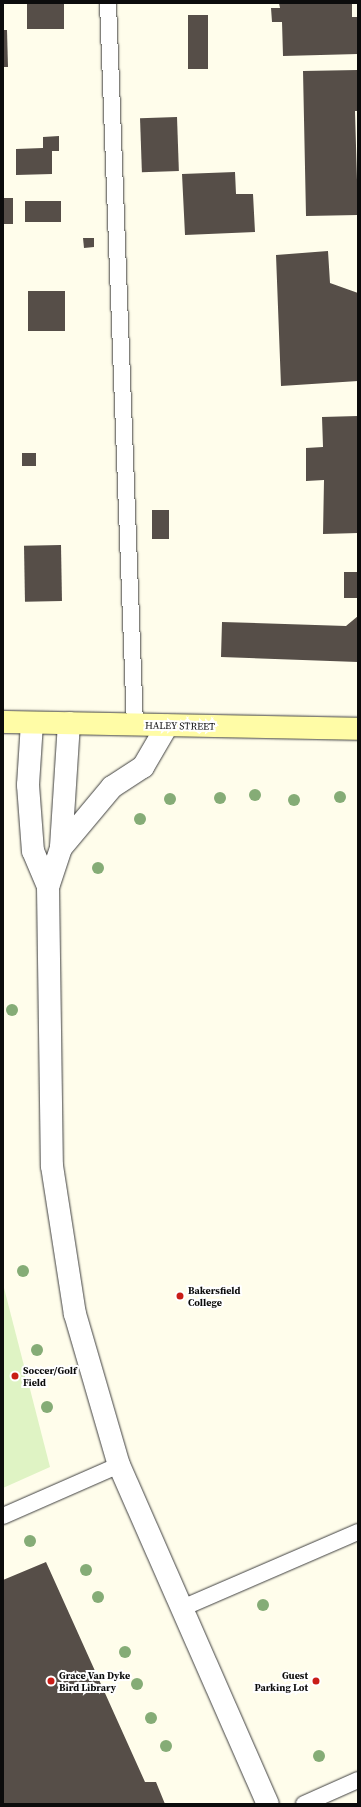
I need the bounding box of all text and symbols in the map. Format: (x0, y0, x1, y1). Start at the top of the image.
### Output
street label: HALEY STREET (145, 719, 215, 733)
place label: Bakersfield College (188, 1284, 240, 1308)
marker: Bakersfield College (175, 1291, 185, 1301)
place label: Soccer/Golf Field (23, 1364, 77, 1388)
marker: Soccer/Golf Field (10, 1371, 20, 1381)
place label: Grace Van Dyke Bird Library (59, 1669, 130, 1692)
place label: Guest Parking Lot (254, 1669, 308, 1692)
marker: Grace Van Dyke Bird Library (46, 1676, 56, 1686)
marker: Guest Parking Lot (311, 1676, 321, 1686)

